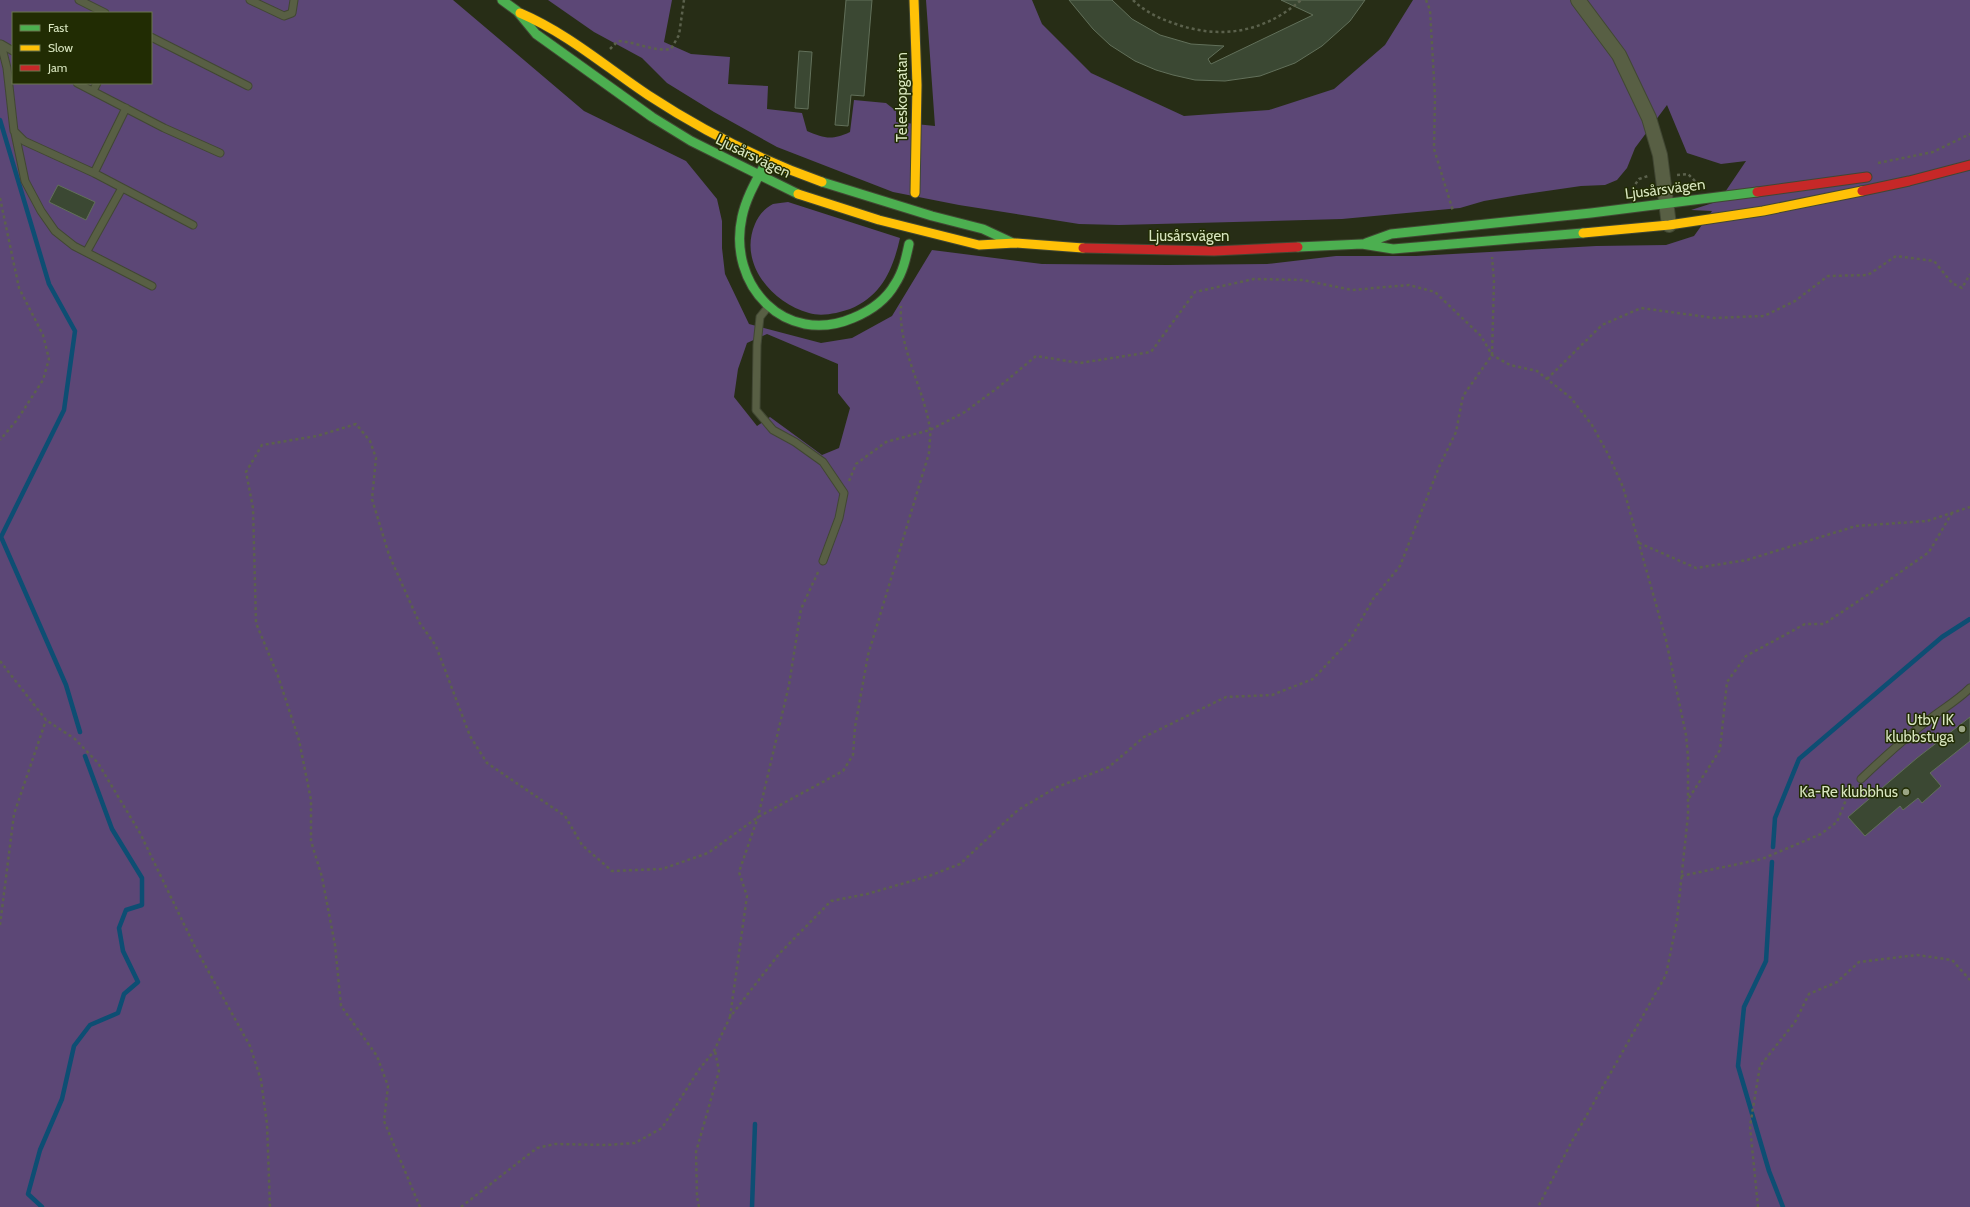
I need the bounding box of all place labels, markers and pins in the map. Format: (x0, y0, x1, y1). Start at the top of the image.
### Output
place label: Utby IK klubbstuga (1885, 711, 1955, 746)
marker: Utby IK klubbstuga (1957, 724, 1967, 734)
place label: Ka-Re klubbhus (1799, 783, 1898, 801)
marker: Ka-Re klubbhus (1901, 787, 1911, 797)

